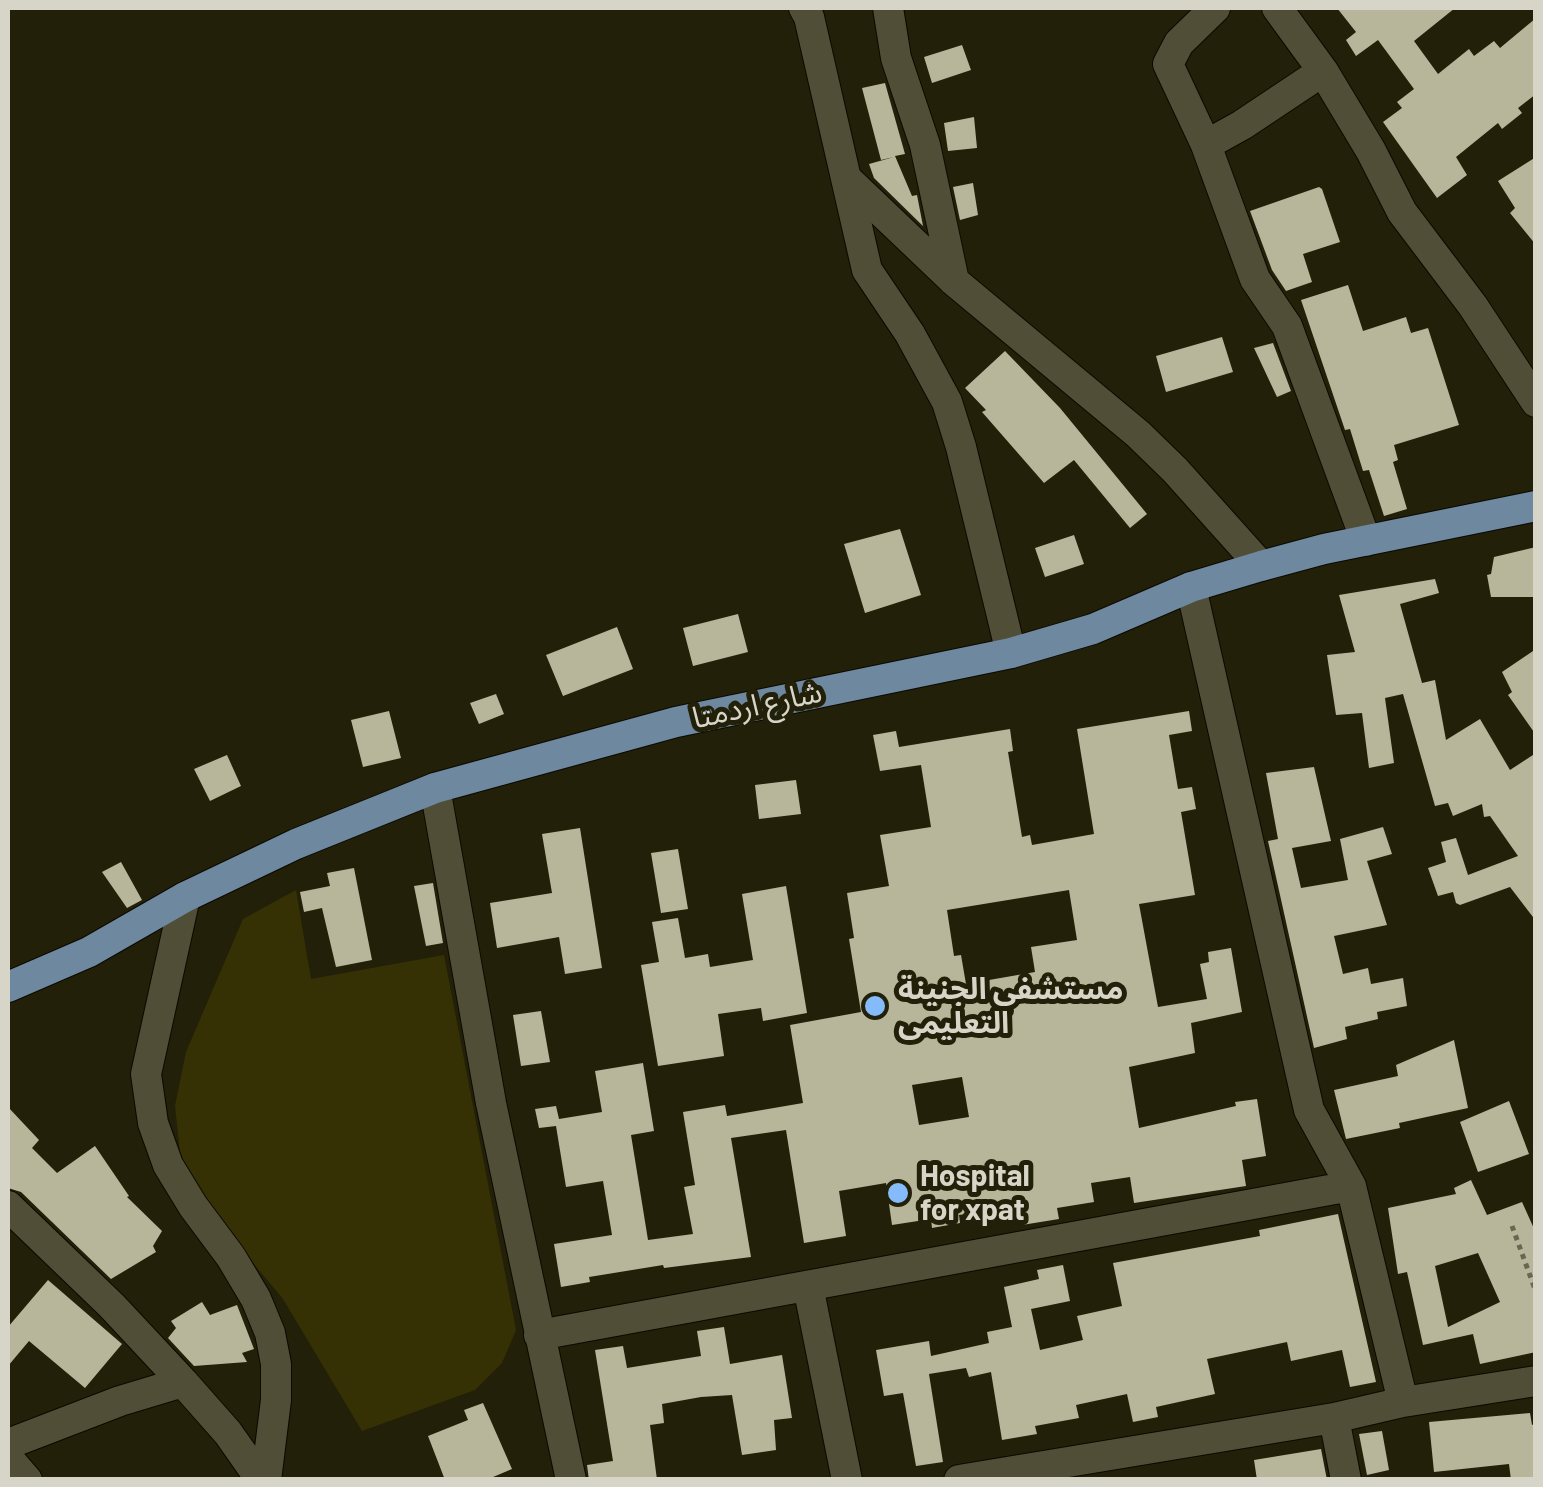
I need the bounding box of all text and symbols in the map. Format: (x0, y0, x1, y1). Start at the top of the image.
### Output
street label: شارع اردمتا (689, 674, 825, 736)
place label: مستشفي الجنينة التعليمى (898, 971, 1123, 1042)
marker: مستشفي الجنينة التعليمى (862, 993, 888, 1019)
place label: Hospital for xpat (920, 1158, 1030, 1228)
marker: Hospital for xpat (885, 1180, 911, 1206)

